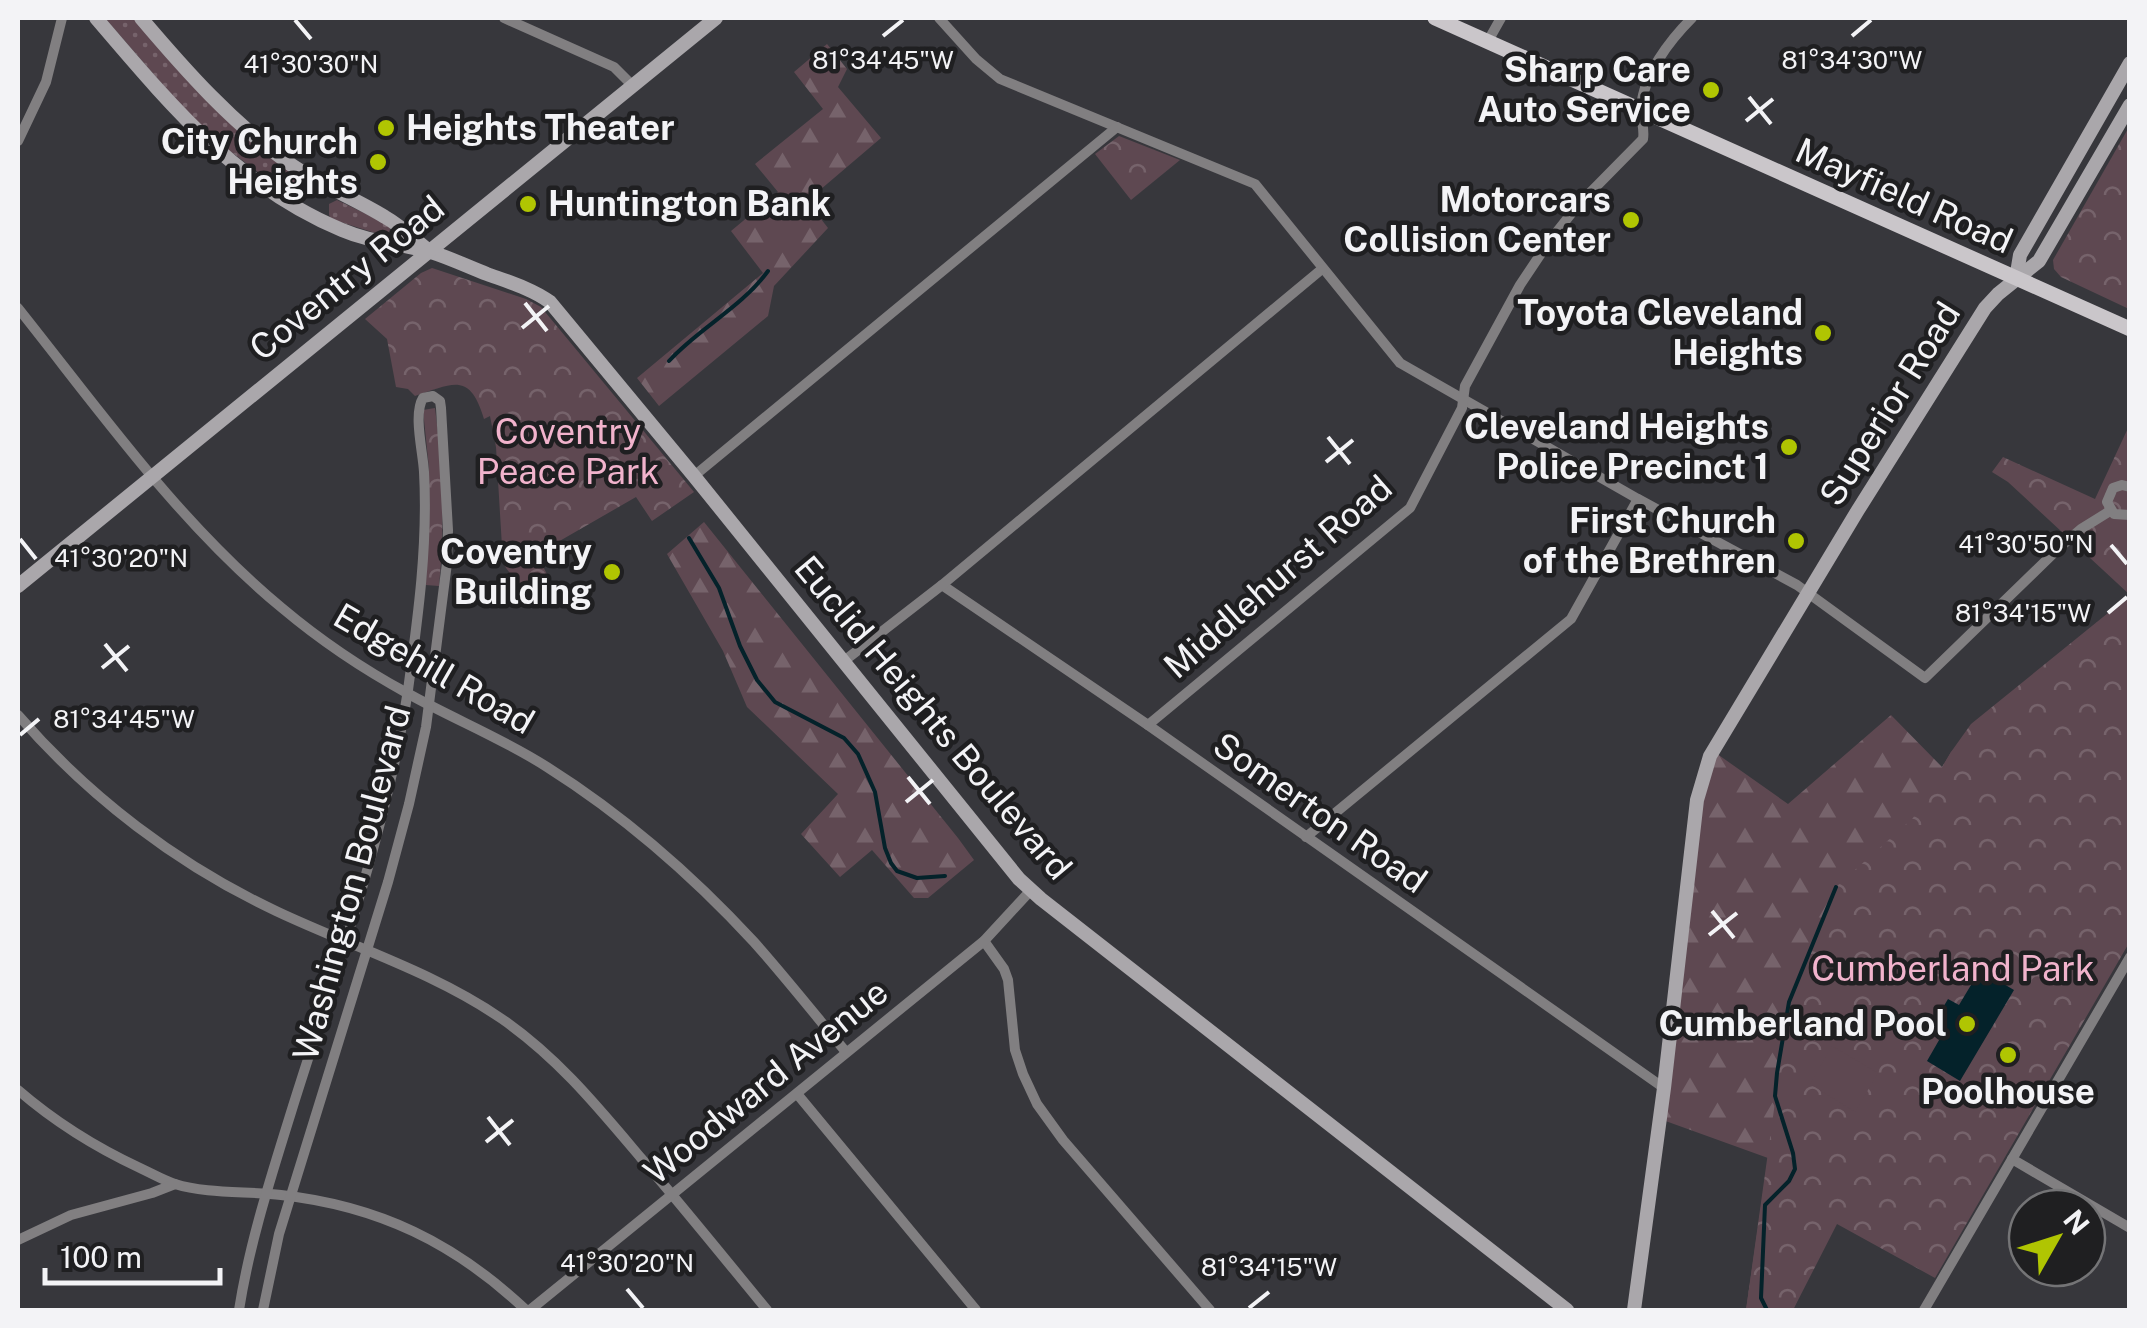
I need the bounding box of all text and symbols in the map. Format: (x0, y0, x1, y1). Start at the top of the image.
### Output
text: 81°34'45"W (812, 45, 954, 75)
text: 81°34'30"W (1782, 45, 1923, 75)
text: 41°30'30"N (244, 49, 378, 79)
place label: Sharp Care Auto Service (1477, 49, 1691, 130)
marker: Sharp Care Auto Service (1700, 79, 1722, 101)
place label: Heights Theater (406, 107, 675, 148)
marker: Heights Theater (375, 117, 397, 139)
place label: City Church Heights (161, 121, 358, 202)
street label: Mayfield Road (1790, 129, 2019, 262)
marker: City Church Heights (367, 151, 389, 173)
place label: Motorcars Collision Center (1343, 179, 1611, 260)
place label: Huntington Bank (548, 183, 831, 224)
street label: Coventry Road (241, 187, 452, 368)
marker: Huntington Bank (517, 193, 539, 215)
marker: Motorcars Collision Center (1620, 209, 1642, 231)
place label: Toyota Cleveland Heights (1517, 292, 1803, 373)
street label: Superior Road (1811, 295, 1968, 513)
marker: Toyota Cleveland Heights (1812, 322, 1834, 344)
place label: Cleveland Heights Police Precinct 1 (1464, 406, 1769, 487)
park label: Coventry Peace Park (477, 411, 659, 492)
marker: Cleveland Heights Police Precinct 1 (1778, 436, 1800, 458)
street label: Middlehurst Road (1156, 467, 1400, 687)
place label: First Church of the Brethren (1523, 500, 1776, 581)
text: 41°30'50"N (1958, 529, 2094, 559)
marker: First Church of the Brethren (1785, 530, 1807, 552)
place label: Coventry Building (440, 531, 592, 612)
text: 41°30'20"N (54, 543, 188, 573)
street label: Euclid Heights Boulevard (786, 548, 1080, 887)
marker: Coventry Building (601, 561, 623, 583)
street label: Edgehill Road (327, 595, 542, 742)
text: 81°34'15"W (1955, 598, 2091, 628)
street label: Washington Boulevard (284, 701, 419, 1065)
text: 81°34'45"W (53, 704, 195, 734)
street label: Somerton Road (1206, 724, 1435, 901)
park label: Cumberland Park (1811, 948, 2095, 989)
street label: Woodward Avenue (636, 971, 896, 1192)
place label: Cumberland Pool (1659, 1003, 1947, 1044)
marker: Cumberland Pool (1956, 1013, 1978, 1035)
marker: Poolhouse (1997, 1044, 2019, 1066)
place label: Poolhouse (1921, 1071, 2095, 1112)
north arrow (2007, 1188, 2107, 1288)
text: N (2057, 1203, 2097, 1241)
scale bar (45, 1223, 220, 1285)
text: 100 m (60, 1239, 142, 1275)
text: 41°30'20"N (560, 1248, 694, 1278)
text: 81°34'15"W (1201, 1252, 1337, 1282)

